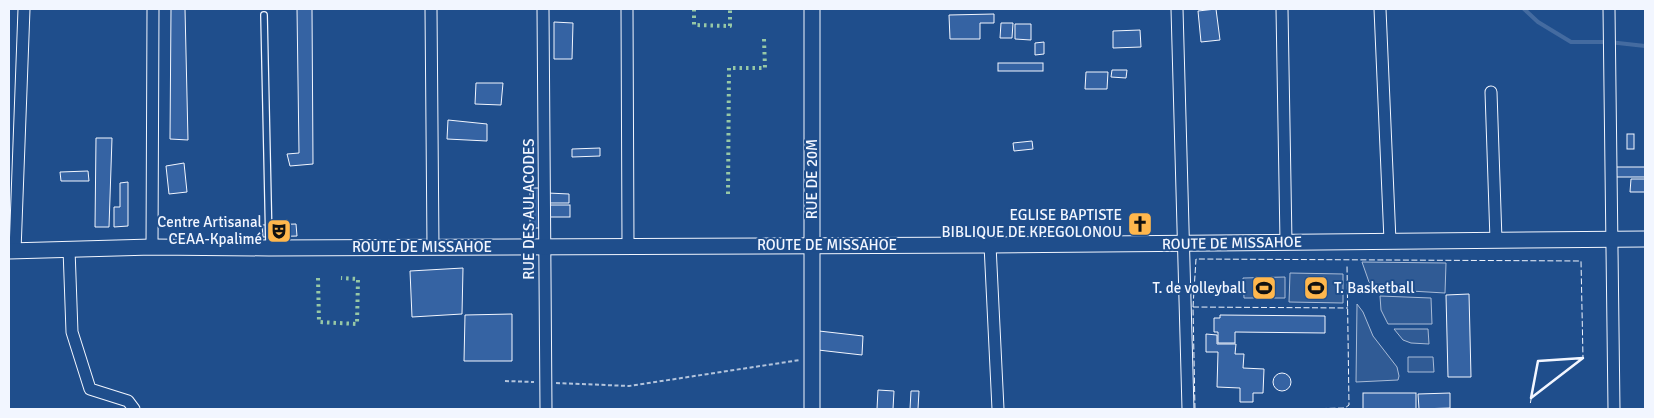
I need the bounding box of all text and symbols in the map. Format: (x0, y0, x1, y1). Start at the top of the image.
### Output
street label: RUE DES AULACODES (520, 138, 538, 280)
street label: RUE DE 20M (803, 139, 821, 219)
place label: EGLISE BAPTISTE BIBLIQUE DE KPEGOLONOU (942, 206, 1122, 241)
church icon: EGLISE BAPTISTE BIBLIQUE DE KPEGOLONOU (1127, 211, 1153, 237)
place label: Centre Artisanal CEAA-Kpalimé (157, 213, 262, 248)
theatre icon: Centre Artisanal CEAA-Kpalimé (266, 218, 292, 244)
street label: ROUTE DE MISSAHOE (1162, 233, 1302, 253)
street label: ROUTE DE MISSAHOE (757, 236, 897, 254)
street label: ROUTE DE MISSAHOE (352, 238, 492, 256)
sports icon: T. de volleyball (1251, 275, 1277, 301)
sports icon: T. Basketball (1303, 275, 1329, 301)
place label: T. de volleyball (1152, 279, 1246, 297)
place label: T. Basketball (1334, 279, 1415, 297)

